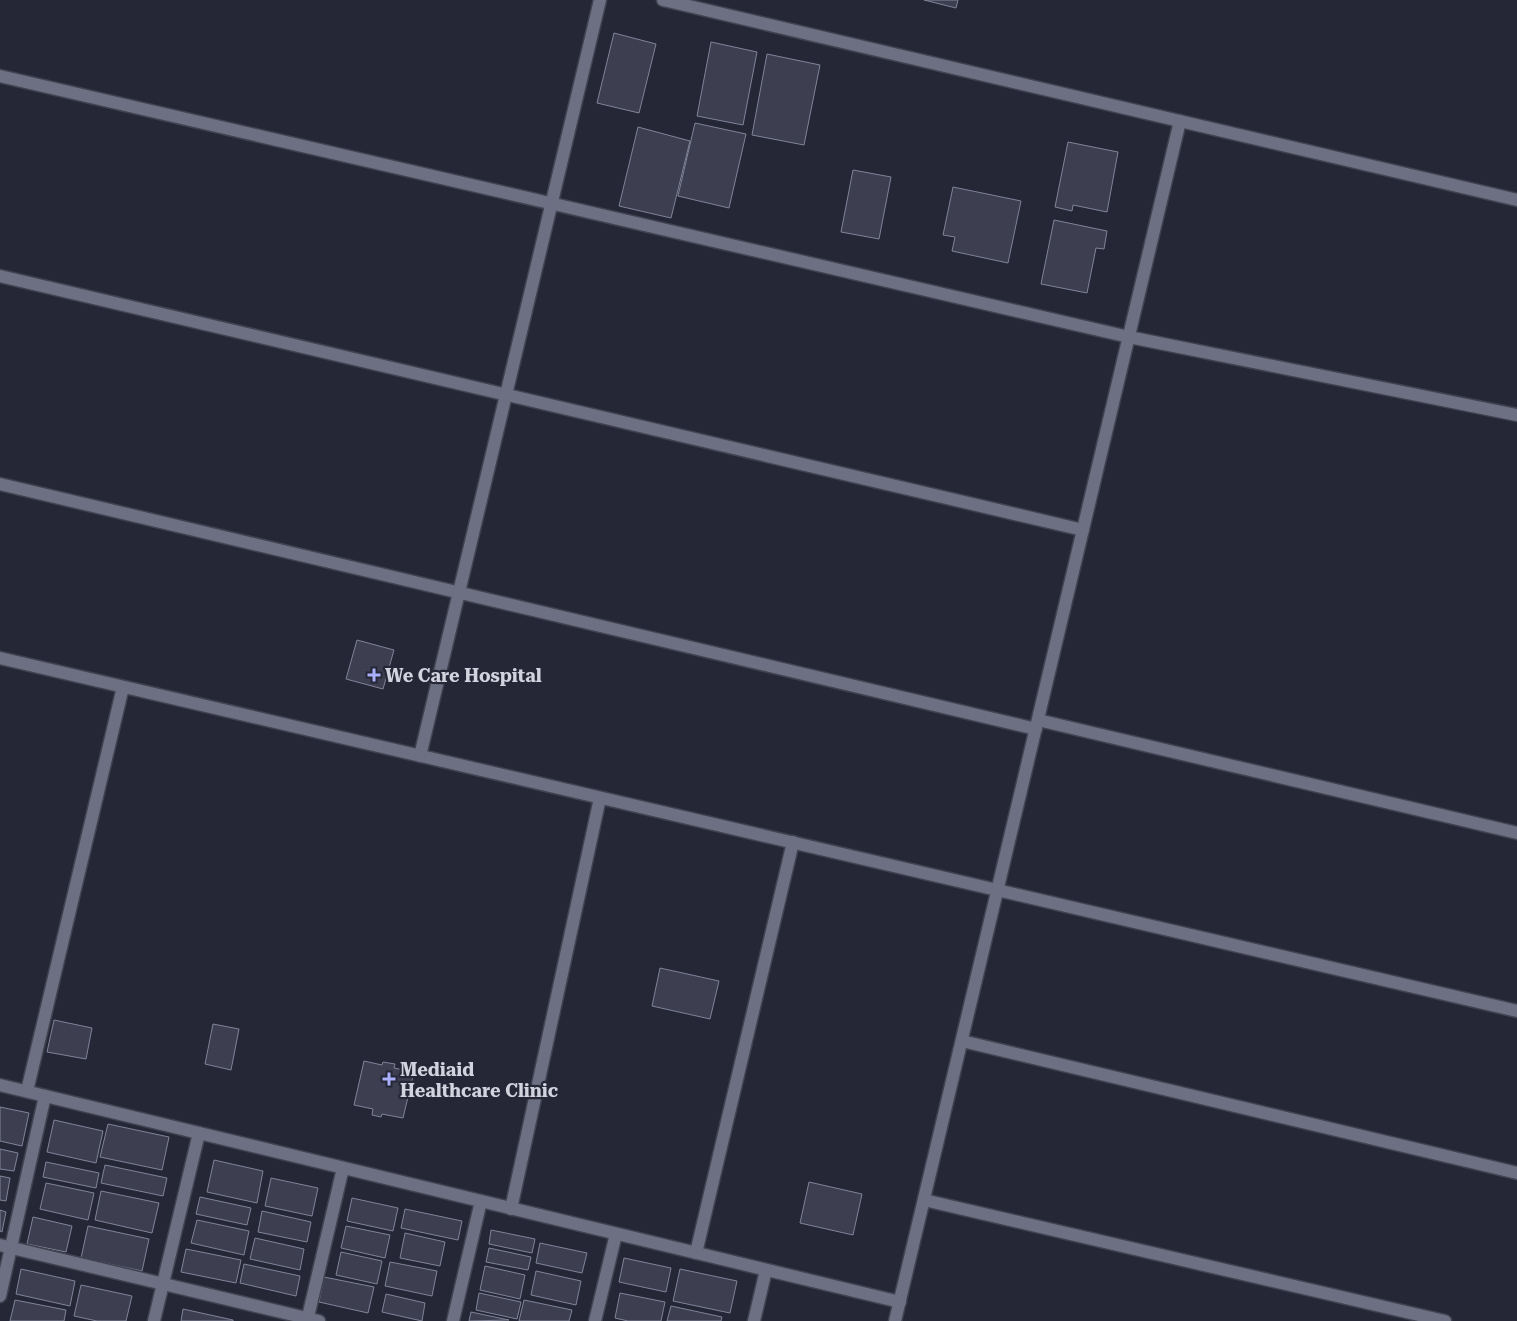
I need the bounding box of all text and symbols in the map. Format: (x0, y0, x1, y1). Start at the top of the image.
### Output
place label: We Care Hospital (385, 665, 542, 686)
marker: We Care Hospital (367, 668, 381, 682)
place label: Mediaid Healthcare Clinic (400, 1059, 558, 1101)
marker: Mediaid Healthcare Clinic (382, 1072, 396, 1086)

